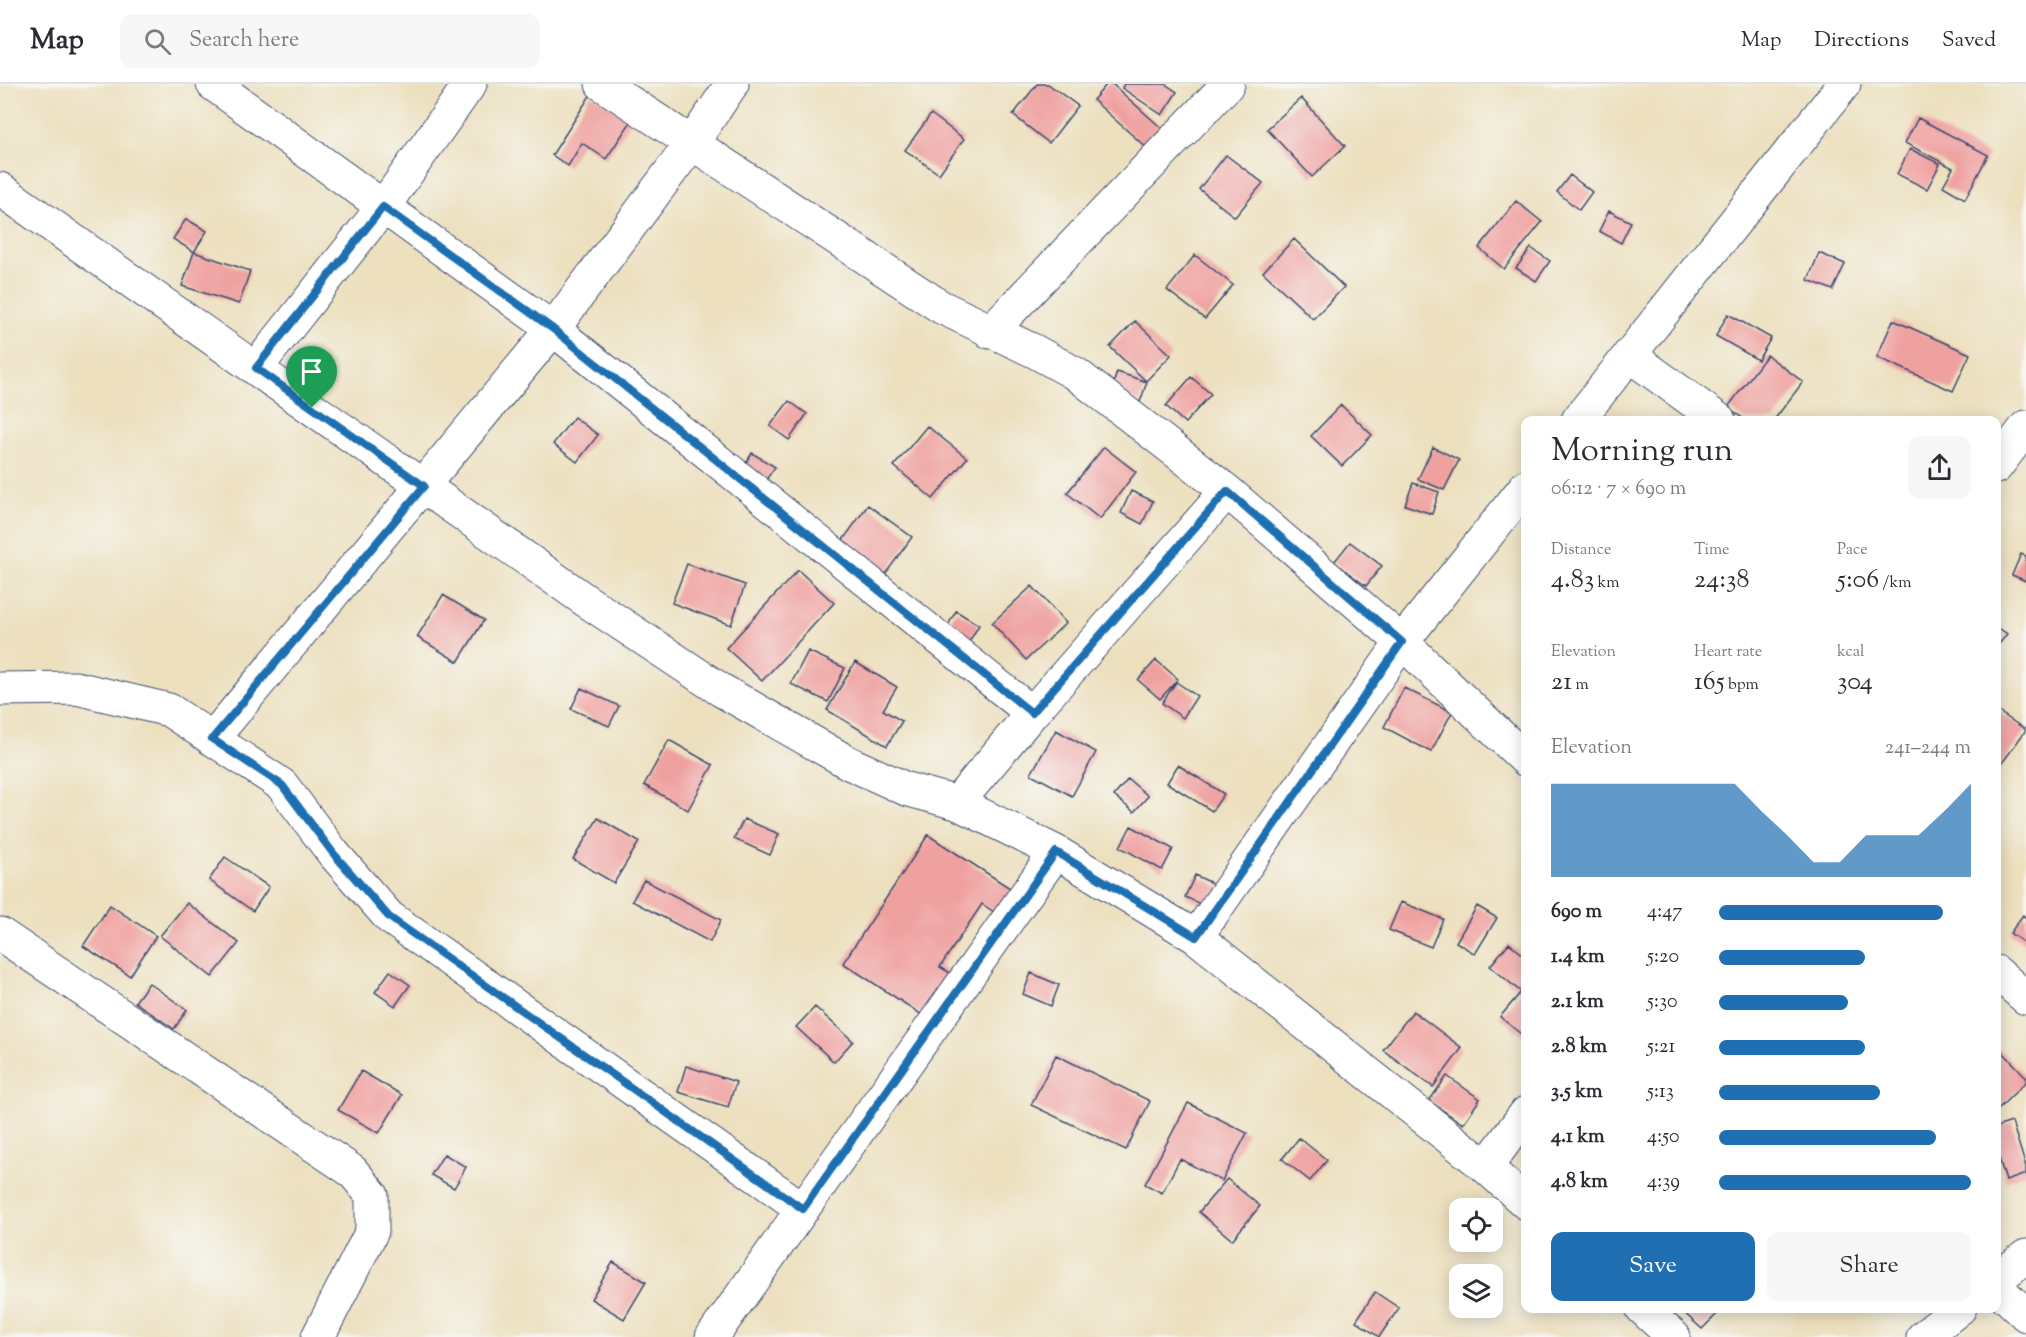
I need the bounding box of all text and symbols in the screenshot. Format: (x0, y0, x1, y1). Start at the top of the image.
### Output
search box (120, 14, 540, 68)
text: Map (30, 21, 84, 61)
icon: search (141, 25, 174, 58)
text: Search here (189, 25, 299, 57)
text: Map (1741, 26, 1781, 56)
text: Directions (1814, 26, 1909, 56)
text: Saved (1942, 26, 1996, 56)
pin (286, 346, 337, 408)
icon: arrive (295, 355, 328, 388)
text: Morning run (1551, 428, 1733, 476)
button: share (1908, 436, 1971, 499)
text: 06:12 · 7 × 690 m (1551, 475, 1686, 504)
text: Distance (1551, 539, 1611, 562)
text: Time (1694, 539, 1730, 562)
text: Pace (1837, 539, 1868, 562)
text: 4.83 (1551, 562, 1594, 599)
text: 24:38 (1694, 562, 1750, 599)
text: 5:06 (1837, 562, 1879, 599)
text: km (1594, 572, 1620, 595)
text: /km (1879, 572, 1911, 595)
text: Elevation (1551, 641, 1616, 664)
text: Heart rate (1694, 641, 1762, 664)
text: kcal (1837, 641, 1865, 664)
text: 21 (1551, 664, 1572, 701)
text: 165 (1694, 664, 1725, 701)
text: 304 (1837, 664, 1873, 701)
text: m (1572, 674, 1589, 697)
text: bpm (1725, 674, 1759, 697)
text: Elevation (1551, 734, 1632, 763)
text: 241–244 m (1885, 734, 1971, 763)
text: 690 m (1551, 898, 1602, 927)
text: 4:47 (1647, 898, 1682, 927)
text: 1.4 km (1551, 943, 1605, 972)
text: 5:20 (1647, 943, 1679, 972)
text: 2.1 km (1551, 988, 1604, 1017)
text: 5:30 (1647, 988, 1678, 1017)
text: 2.8 km (1551, 1033, 1607, 1062)
text: 5:21 (1647, 1033, 1675, 1062)
text: 3.5 km (1551, 1078, 1603, 1107)
text: 5:13 (1647, 1078, 1674, 1107)
text: 4.1 km (1551, 1123, 1605, 1152)
text: 4:50 (1647, 1123, 1680, 1152)
text: 4.8 km (1551, 1168, 1608, 1197)
text: 4:39 (1647, 1168, 1680, 1197)
map controls (1449, 1198, 1503, 1318)
button: locate (1449, 1198, 1503, 1252)
button: Save (1551, 1232, 1755, 1301)
button: Share (1767, 1232, 1971, 1301)
button: layers (1449, 1264, 1503, 1318)

